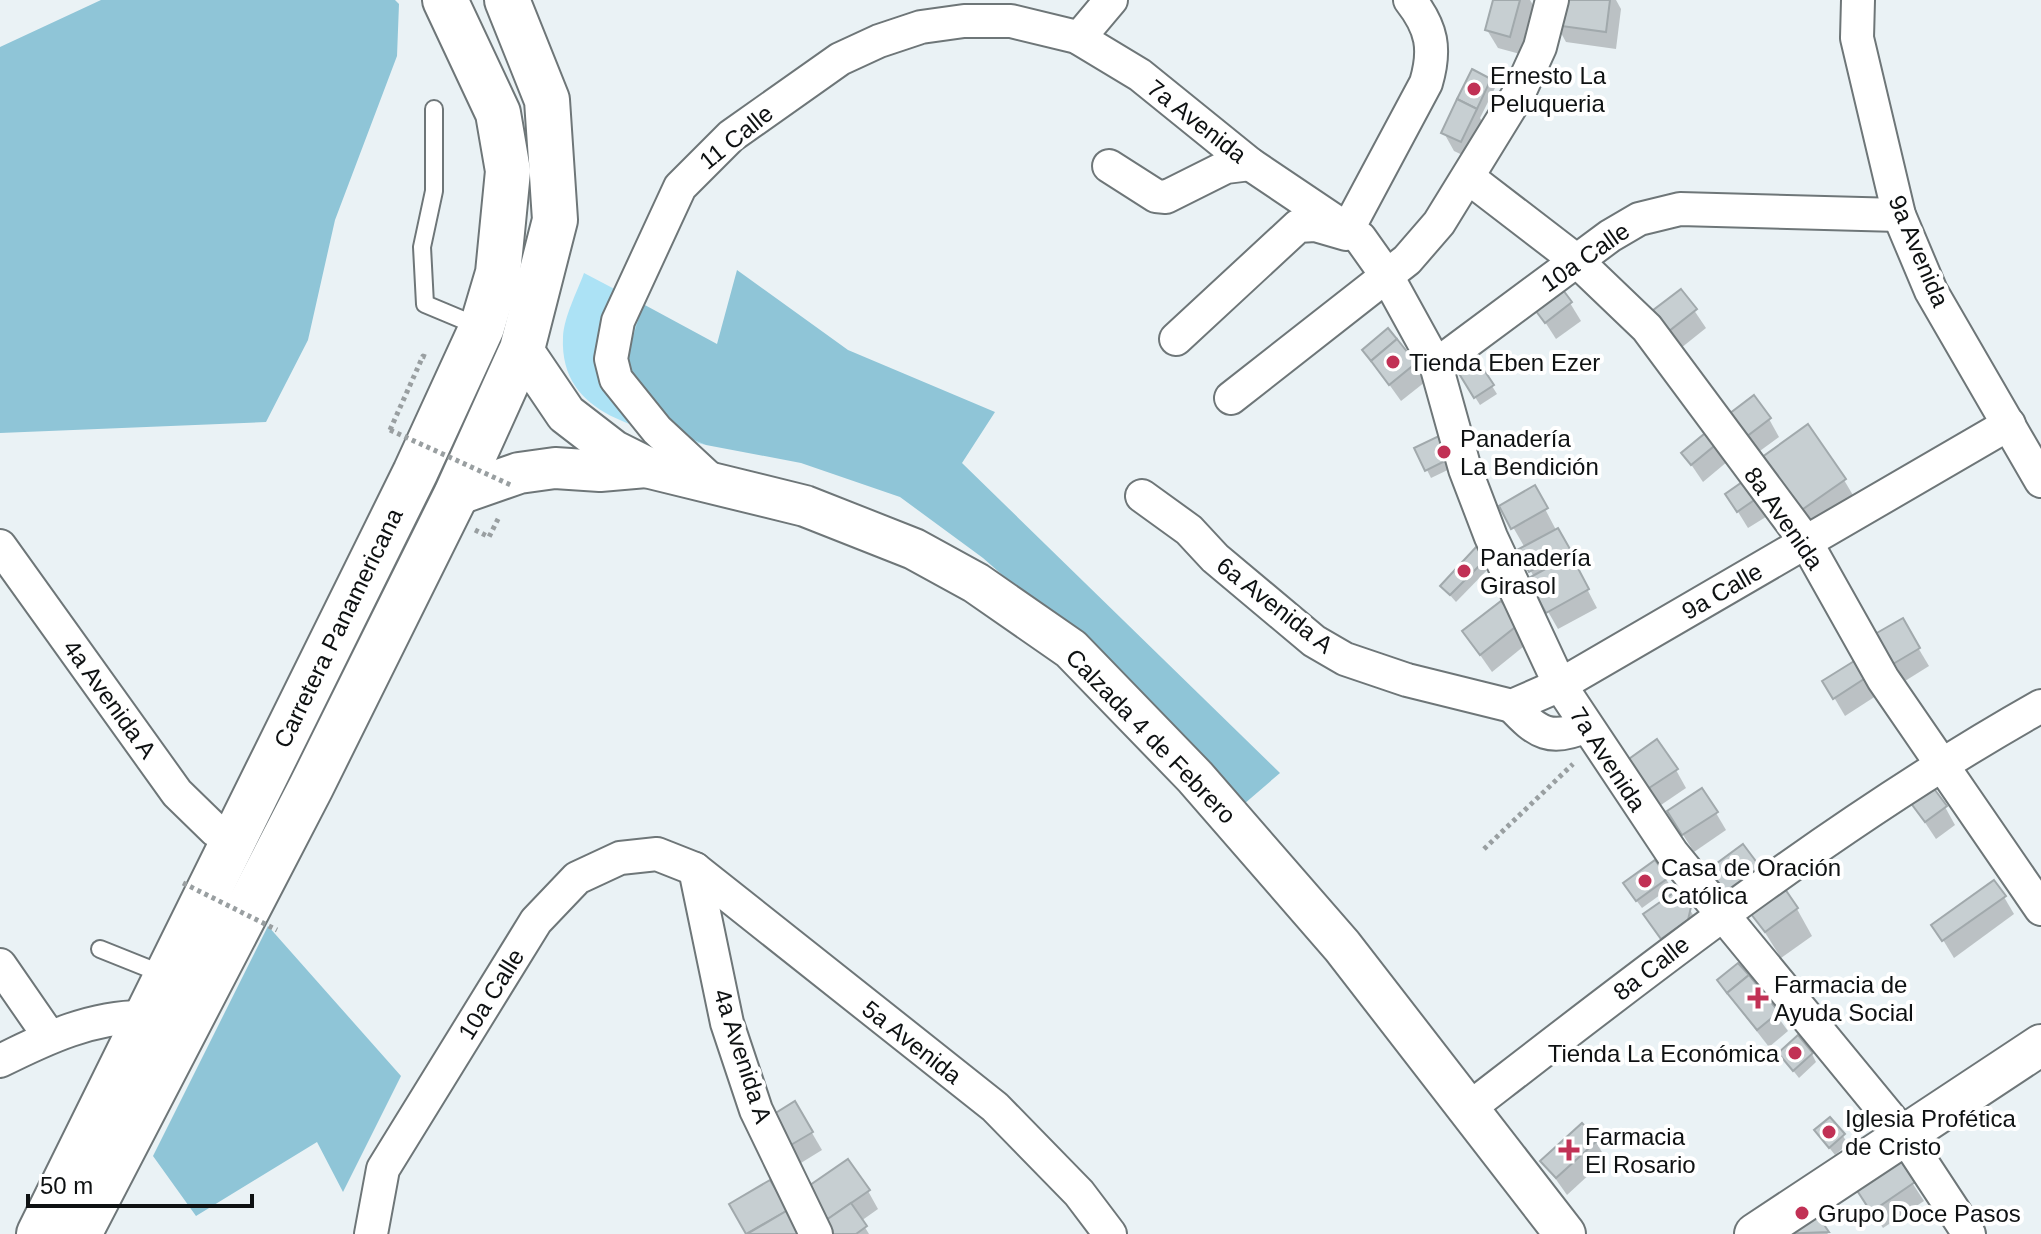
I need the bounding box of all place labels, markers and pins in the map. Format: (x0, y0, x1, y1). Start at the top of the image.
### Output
place label: Ernesto La Peluqueria (1490, 62, 1607, 117)
marker: Ernesto La Peluqueria (1465, 80, 1483, 98)
place label: Tienda Eben Ezer (1409, 349, 1600, 376)
marker: Tienda Eben Ezer (1384, 353, 1402, 371)
place label: Panadería La Bendición (1460, 425, 1599, 480)
marker: Panadería La Bendición (1435, 443, 1453, 461)
place label: Panadería Girasol (1480, 544, 1591, 599)
marker: Panadería Girasol (1455, 562, 1473, 580)
place label: Casa de Oración Católica (1661, 854, 1841, 909)
marker: Casa de Oración Católica (1636, 872, 1654, 890)
place label: Farmacia de Ayuda Social (1774, 971, 1914, 1026)
marker: Farmacia de Ayuda Social (1749, 989, 1767, 1007)
place label: Tienda La Económica (1548, 1040, 1780, 1067)
marker: Tienda La Económica (1786, 1044, 1804, 1062)
place label: Iglesia Profética de Cristo (1845, 1105, 2016, 1160)
place label: Farmacia El Rosario (1585, 1123, 1696, 1178)
marker: Iglesia Profética de Cristo (1820, 1123, 1838, 1141)
marker: Farmacia El Rosario (1560, 1141, 1578, 1159)
place label: Grupo Doce Pasos (1818, 1200, 2021, 1227)
marker: Grupo Doce Pasos (1793, 1204, 1811, 1222)

